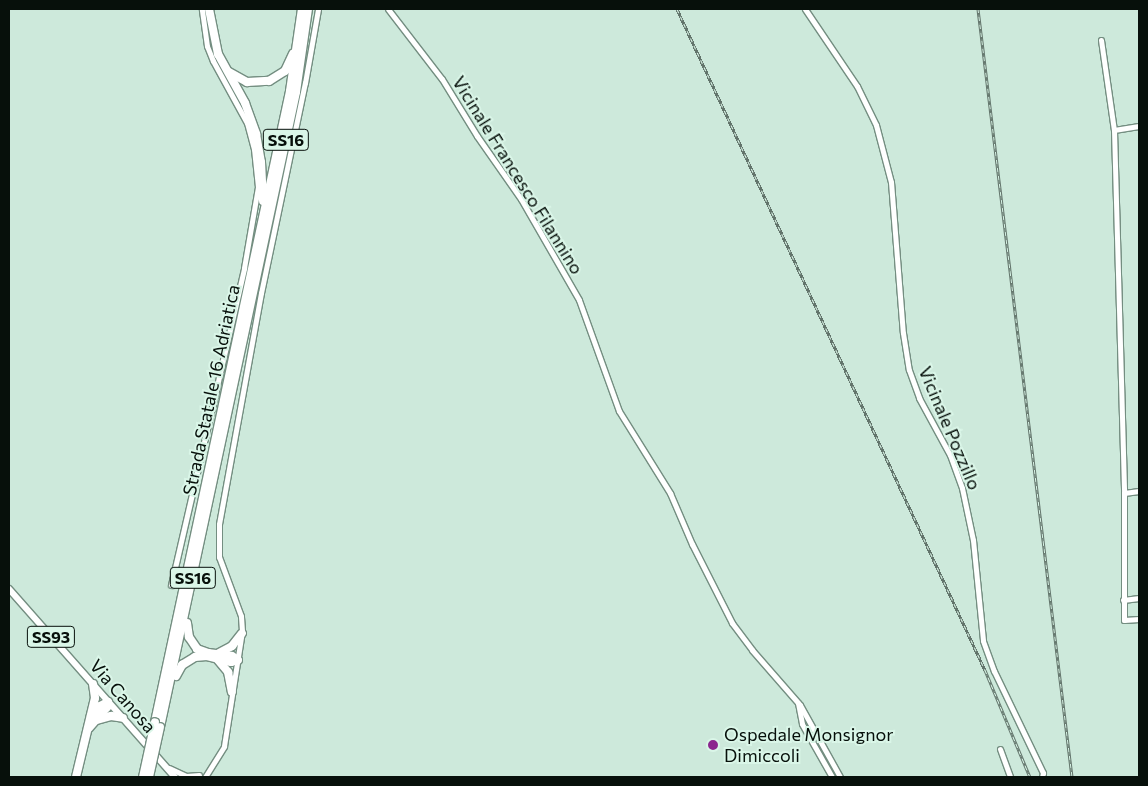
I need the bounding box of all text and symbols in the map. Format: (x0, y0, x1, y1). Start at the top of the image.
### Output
street label: Vicinale Francesco Filannino (448, 72, 588, 278)
road number: SS16 (262, 126, 310, 154)
street label: Strada Statale 16 Adriatica (178, 283, 244, 497)
street label: Vicinale Pozzillo (914, 363, 986, 493)
road number: SS16 (169, 564, 217, 592)
road number: SS93 (26, 624, 76, 650)
street label: Via Canosa (85, 655, 161, 737)
place label: Ospedale Monsignor Dimiccoli (724, 724, 893, 766)
marker: Ospedale Monsignor Dimiccoli (706, 738, 720, 752)

